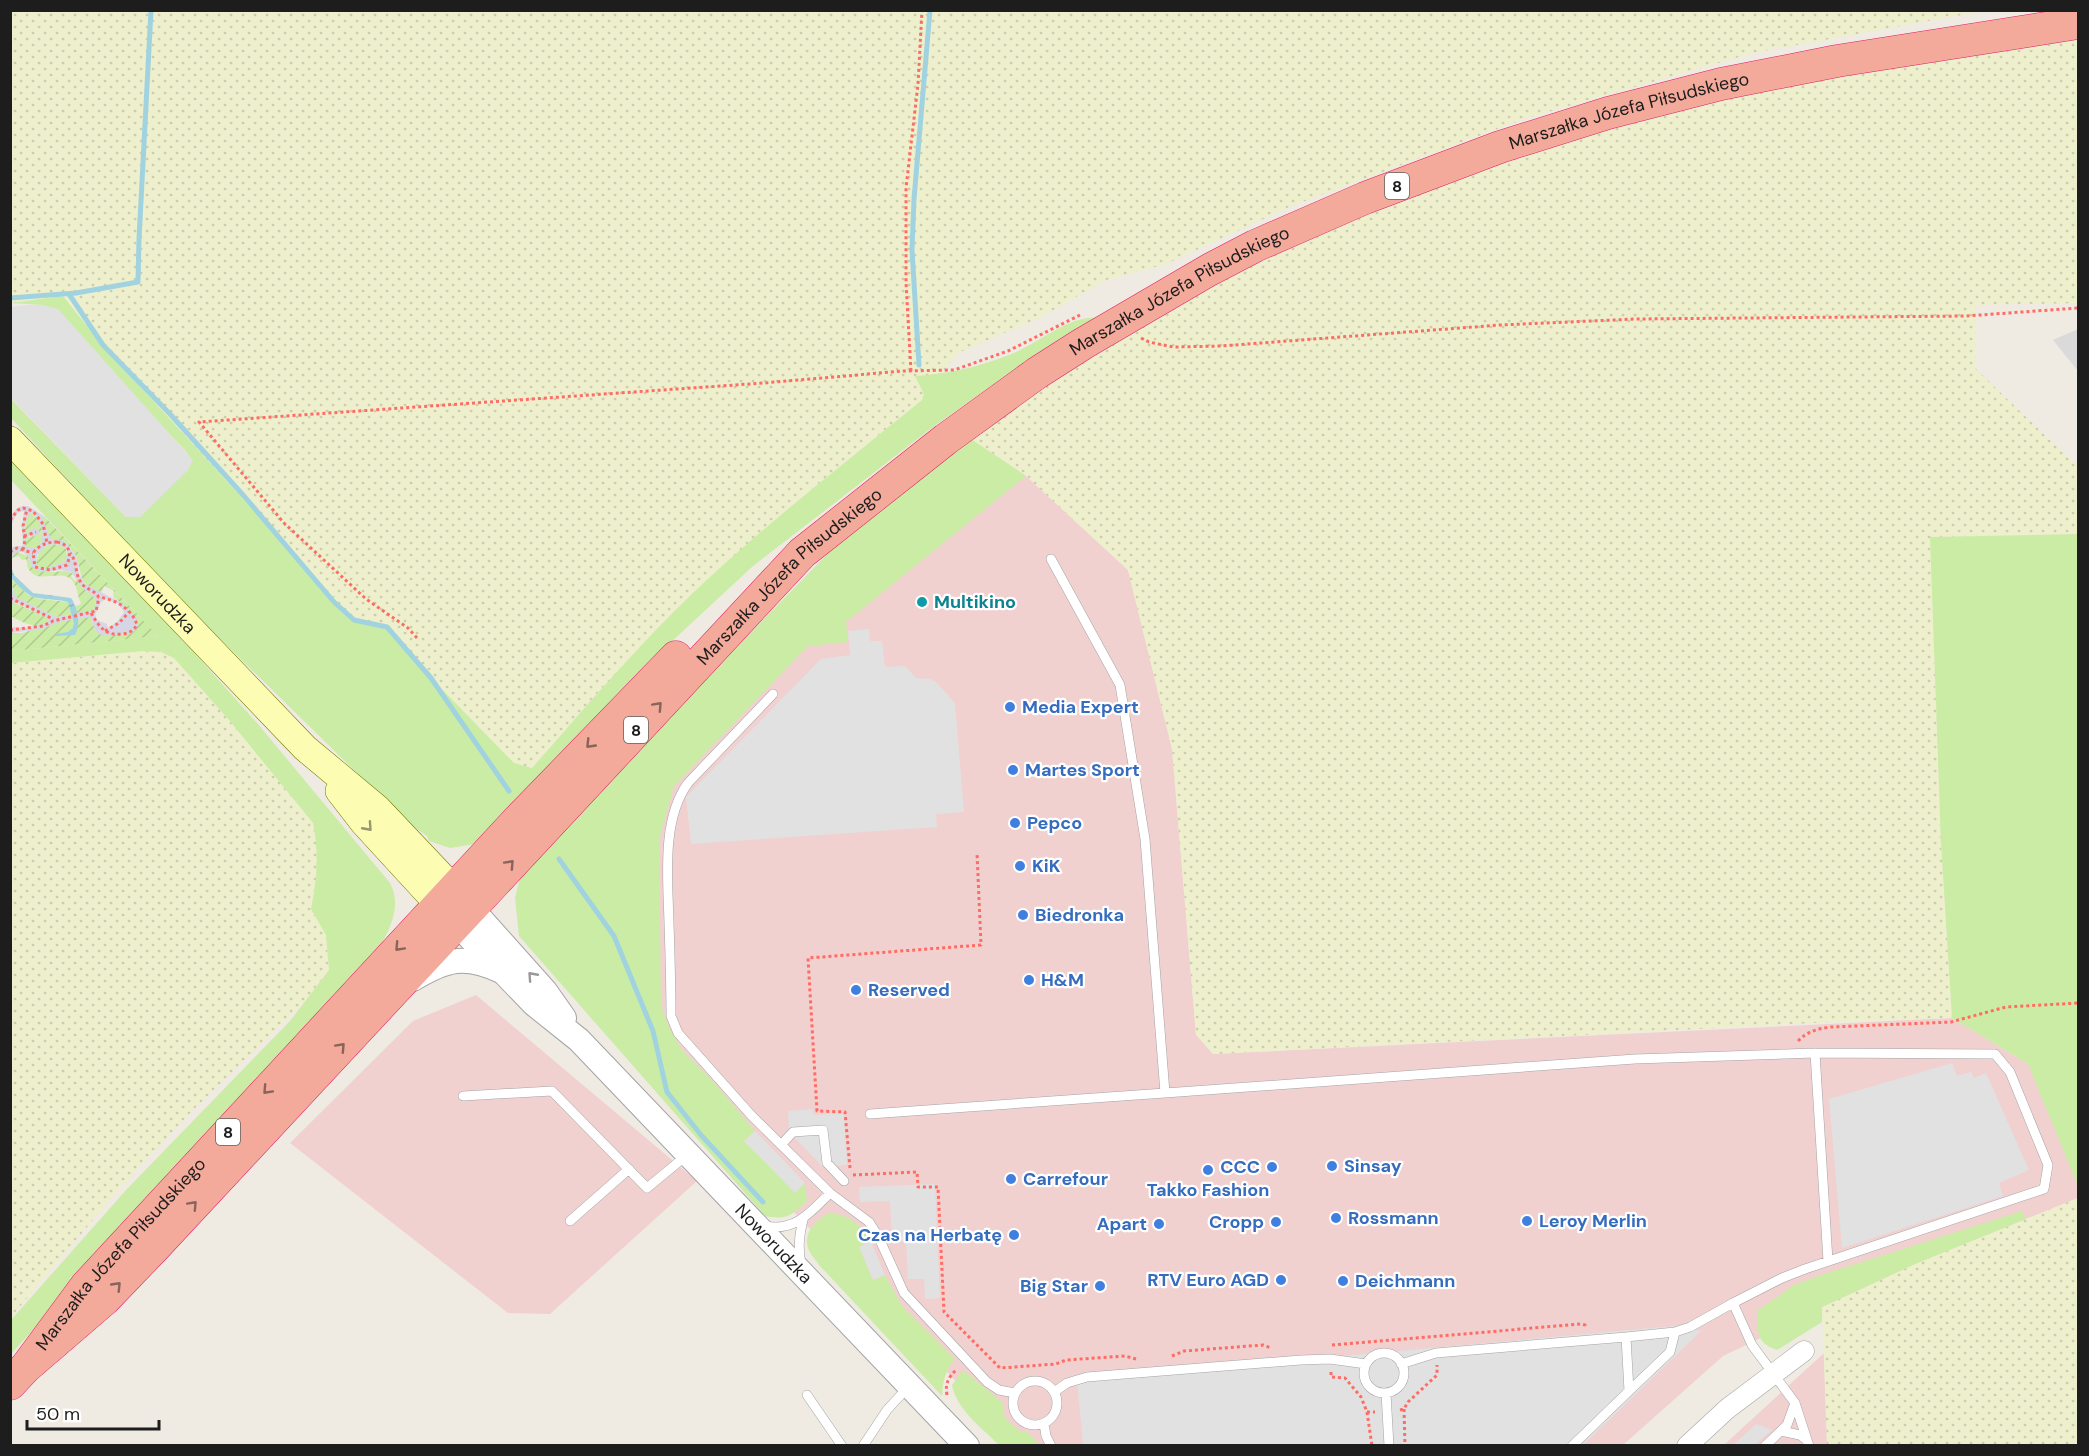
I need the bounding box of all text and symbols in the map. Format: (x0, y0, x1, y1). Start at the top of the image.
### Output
street label: Marszałka Józefa Piłsudskiego (1506, 67, 1751, 155)
road number: 8 (1385, 173, 1409, 199)
street label: Marszałka Józefa Piłsudskiego (1065, 220, 1293, 361)
street label: Marszałka Józefa Piłsudskiego (691, 482, 887, 670)
street label: Noworudzka (113, 549, 201, 639)
place label: Multikino (934, 590, 1016, 614)
marker: Multikino (915, 595, 929, 609)
place label: Media Expert (1022, 695, 1139, 719)
marker: Media Expert (1003, 700, 1017, 714)
one-way arrow (650, 703, 661, 714)
road number: 8 (624, 717, 648, 743)
one-way arrow (586, 737, 597, 747)
place label: Martes Sport (1025, 758, 1140, 782)
marker: Martes Sport (1006, 763, 1020, 777)
place label: Pepco (1027, 811, 1082, 835)
marker: Pepco (1008, 816, 1022, 830)
one-way arrow (361, 820, 372, 830)
place label: KiK (1032, 854, 1061, 878)
marker: KiK (1013, 859, 1027, 873)
one-way arrow (503, 861, 514, 871)
place label: Biedronka (1035, 903, 1124, 927)
marker: Biedronka (1016, 908, 1030, 922)
one-way arrow (395, 941, 406, 951)
place label: H&M (1041, 968, 1084, 992)
one-way arrow (528, 973, 539, 983)
marker: H&M (1022, 973, 1036, 987)
place label: Reserved (868, 978, 950, 1002)
marker: Reserved (849, 983, 863, 997)
one-way arrow (334, 1043, 345, 1054)
one-way arrow (263, 1084, 274, 1094)
road number: 8 (216, 1119, 240, 1145)
street label: Marszałka Józefa Piłsudskiego (30, 1152, 211, 1355)
place label: Sinsay (1344, 1154, 1402, 1178)
place label: CCC (1220, 1155, 1260, 1179)
marker: Sinsay (1325, 1159, 1339, 1173)
marker: CCC (1265, 1160, 1279, 1174)
marker: Takko Fashion (1201, 1163, 1215, 1177)
place label: Carrefour (1023, 1167, 1108, 1191)
marker: Carrefour (1004, 1172, 1018, 1186)
place label: Takko Fashion (1147, 1178, 1269, 1202)
street label: Noworudzka (730, 1199, 818, 1289)
one-way arrow (186, 1201, 197, 1212)
place label: Rossmann (1348, 1206, 1439, 1230)
place label: Leroy Merlin (1539, 1209, 1647, 1233)
place label: Cropp (1209, 1210, 1264, 1234)
marker: Rossmann (1329, 1211, 1343, 1225)
place label: Apart (1097, 1212, 1147, 1236)
marker: Leroy Merlin (1520, 1214, 1534, 1228)
marker: Cropp (1269, 1215, 1283, 1229)
marker: Apart (1152, 1217, 1166, 1231)
place label: Czas na Herbatę (858, 1223, 1002, 1247)
marker: Czas na Herbatę (1007, 1228, 1021, 1242)
place label: RTV Euro AGD (1147, 1268, 1269, 1292)
place label: Deichmann (1355, 1269, 1455, 1293)
marker: RTV Euro AGD (1274, 1273, 1288, 1287)
place label: Big Star (1020, 1274, 1088, 1298)
marker: Deichmann (1336, 1274, 1350, 1288)
marker: Big Star (1093, 1279, 1107, 1293)
one-way arrow (110, 1283, 121, 1293)
scale bar (27, 1393, 159, 1431)
text: 50 m (36, 1402, 80, 1426)

